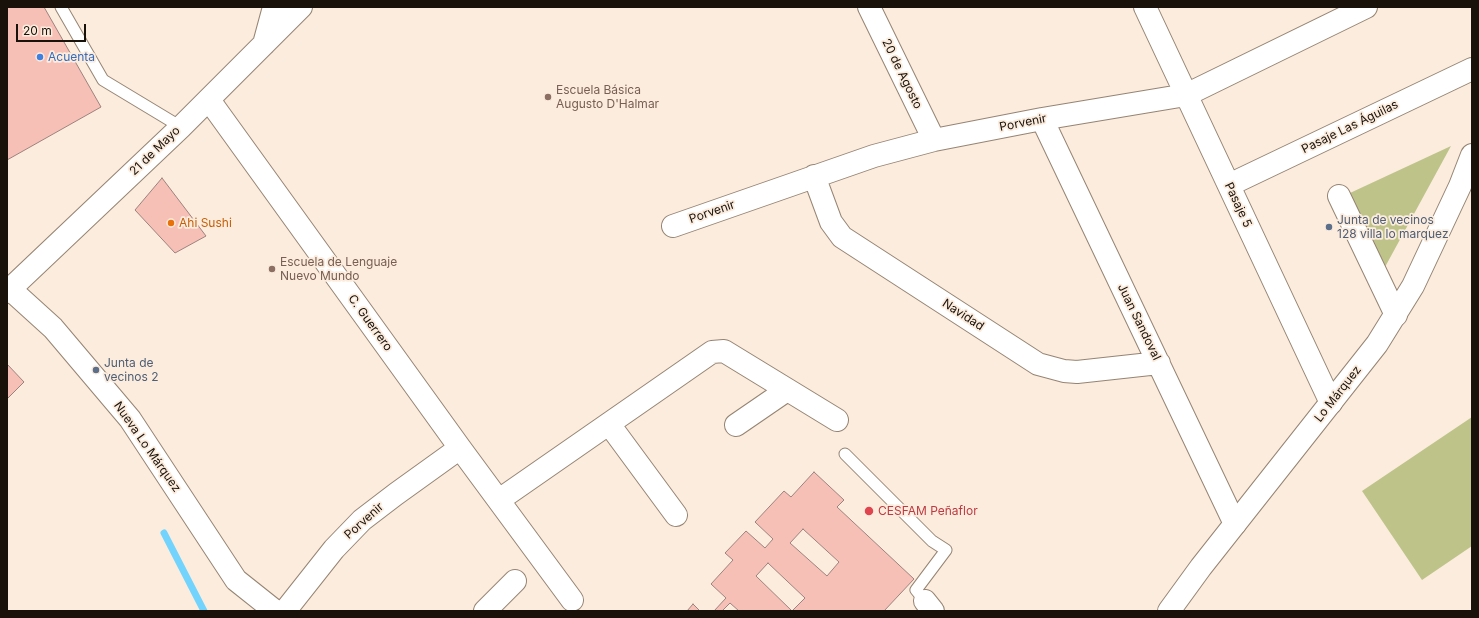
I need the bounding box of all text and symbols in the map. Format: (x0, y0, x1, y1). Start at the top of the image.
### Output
scale bar (18, 16, 88, 42)
text: 20 m (23, 23, 52, 38)
street label: 20 de Agosto (879, 37, 925, 111)
place label: Acuenta (48, 50, 95, 64)
marker: Acuenta (35, 52, 45, 62)
place label: Escuela Básica Augusto D'Halmar (556, 83, 659, 111)
marker: Escuela Básica Augusto D'Halmar (543, 92, 553, 102)
street label: Pasaje Las Águilas (1299, 97, 1401, 157)
street label: Porvenir (998, 111, 1048, 135)
street label: 21 de Mayo (127, 123, 183, 179)
street label: Pasaje 5 (1221, 180, 1255, 230)
street label: Porvenir (687, 197, 737, 227)
place label: Junta de vecinos 128 villa lo marquez (1337, 213, 1449, 241)
place label: Ahi Sushi (179, 216, 232, 230)
marker: Ahi Sushi (166, 218, 176, 228)
marker: Junta de vecinos 128 villa lo marquez (1324, 222, 1334, 232)
place label: Escuela de Lenguaje Nuevo Mundo (280, 255, 397, 283)
marker: Escuela de Lenguaje Nuevo Mundo (267, 264, 277, 274)
street label: Juan Sandoval (1114, 281, 1164, 363)
street label: C. Guerrero (345, 292, 395, 354)
street label: Navidad (940, 296, 986, 334)
place label: Junta de vecinos 2 (104, 356, 159, 384)
street label: Lo Márquez (1312, 363, 1364, 425)
marker: Junta de vecinos 2 (91, 365, 101, 375)
street label: Nueva Lo Márquez (110, 399, 184, 495)
street label: Porvenir (342, 500, 386, 542)
place label: CESFAM Peñaflor (878, 504, 978, 518)
marker: CESFAM Peñaflor (863, 505, 875, 517)

